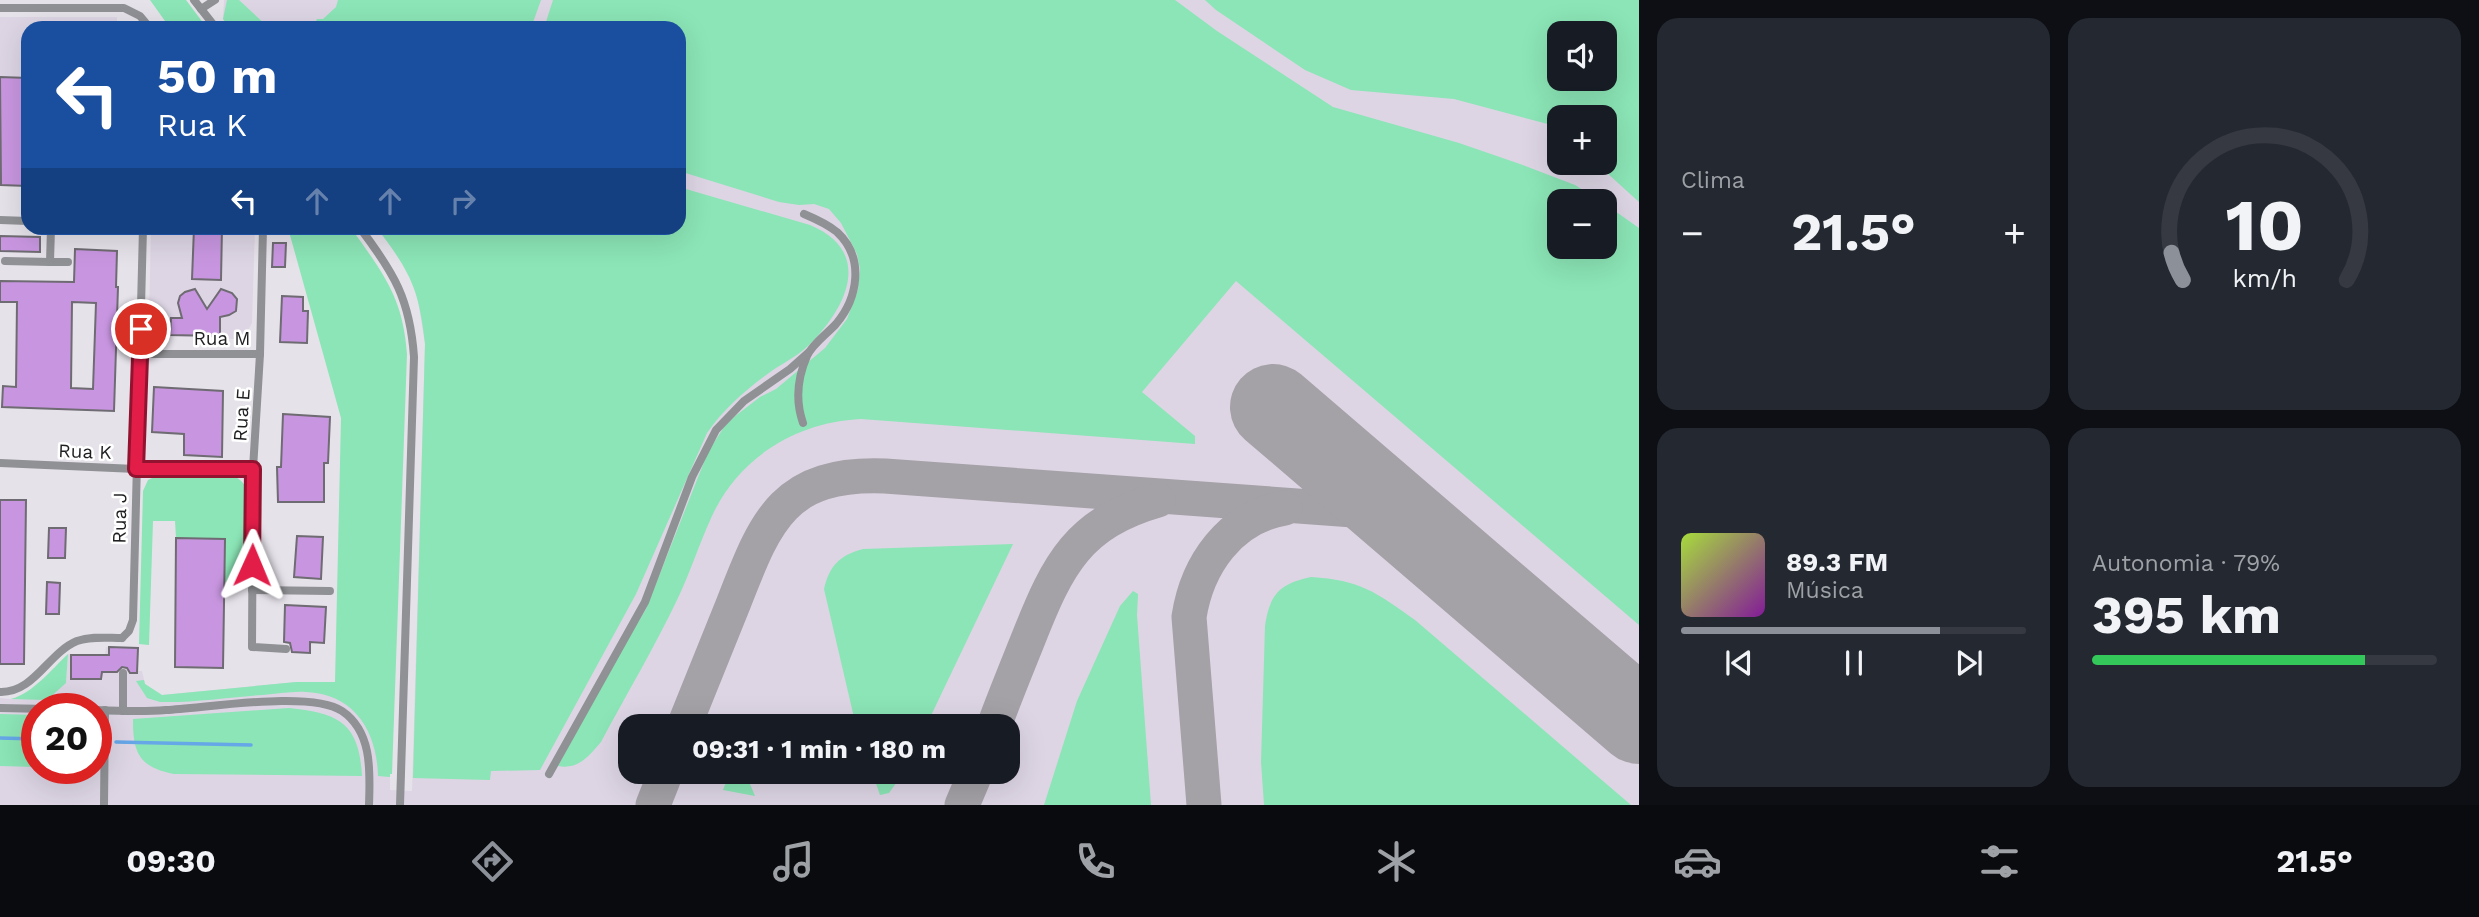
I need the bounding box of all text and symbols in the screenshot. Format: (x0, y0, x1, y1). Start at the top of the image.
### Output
map controls (1547, 21, 1617, 259)
button: sound (1547, 21, 1617, 91)
text: 50 m (157, 47, 277, 105)
icon: left (42, 49, 133, 140)
button: + (1547, 105, 1617, 175)
text: Rua K (157, 106, 247, 144)
text: Clima (1681, 167, 1745, 194)
icon: left (225, 182, 263, 220)
icon: ahead (298, 182, 336, 220)
icon: ahead (371, 182, 409, 220)
icon: right (444, 182, 482, 220)
text: 10 (2225, 182, 2304, 268)
button: − (1547, 189, 1617, 259)
text: 21.5° (1791, 202, 1916, 263)
text: − (1681, 211, 1704, 255)
text: + (2003, 211, 2026, 255)
text: km/h (2232, 264, 2297, 293)
pin (111, 299, 171, 359)
icon: arrive (122, 310, 160, 348)
street label: Rua M (193, 327, 251, 350)
street label: Rua E (228, 388, 255, 442)
street label: Rua K (58, 439, 112, 464)
street label: Rua J (108, 492, 131, 544)
position arrow (215, 528, 289, 602)
text: 89.3 FM (1786, 547, 1888, 577)
text: Autonomia · 79% (2092, 550, 2280, 577)
text: Música (1786, 577, 1864, 604)
text: 395 km (2092, 585, 2281, 646)
icon: previous (1720, 644, 1758, 682)
icon: pause (1835, 644, 1873, 682)
icon: next (1950, 644, 1988, 682)
speed limit sign: 20 (21, 693, 112, 784)
text: 09:31 · 1 min · 180 m (692, 734, 946, 764)
icon: directions (468, 837, 517, 886)
icon: music (769, 837, 818, 886)
icon: phone (1071, 837, 1120, 886)
icon: climate (1372, 837, 1421, 886)
icon: car (1673, 837, 1722, 886)
icon: filters (1975, 837, 2024, 886)
text: 09:30 (126, 842, 216, 880)
text: 21.5° (2276, 842, 2353, 880)

